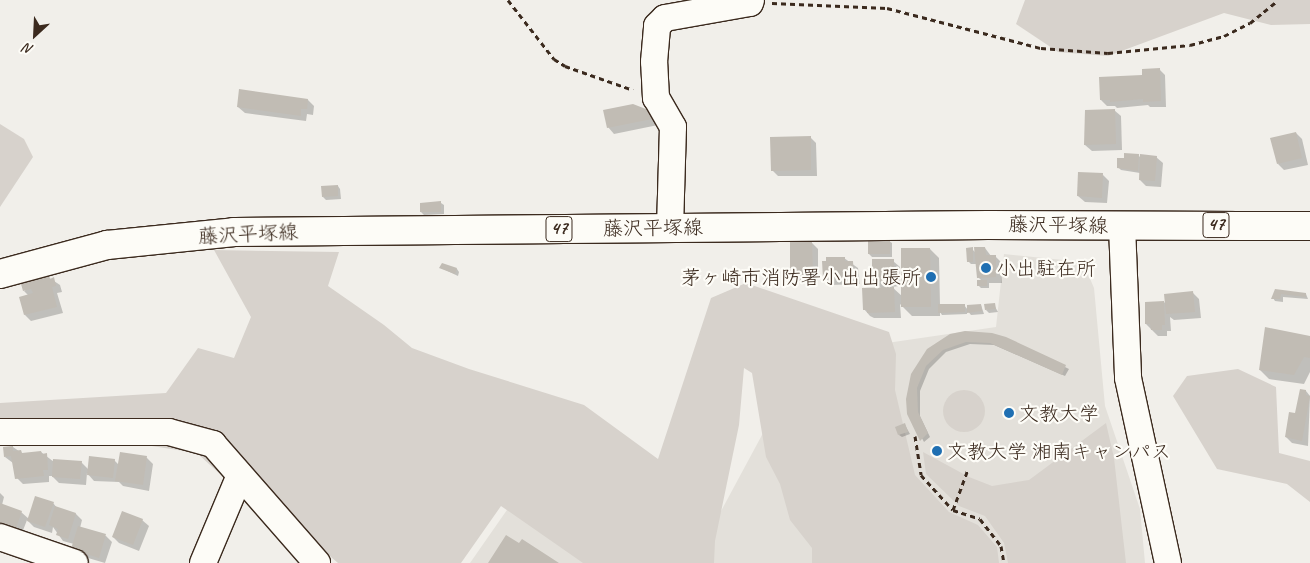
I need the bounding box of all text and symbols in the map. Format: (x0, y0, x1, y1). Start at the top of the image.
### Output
north arrow (10, 10, 60, 60)
text: N (21, 40, 36, 59)
road number: 47 (1202, 208, 1230, 242)
road number: 47 (545, 212, 573, 245)
street label: 藤沢平塚線 (1008, 212, 1108, 238)
street label: 藤沢平塚線 (603, 215, 703, 241)
street label: 藤沢平塚線 (197, 219, 299, 249)
place label: 小出駐在所 (996, 256, 1096, 280)
marker: 小出駐在所 (980, 262, 992, 274)
place label: 茅ヶ崎市消防署小出出張所 (681, 265, 921, 289)
marker: 茅ヶ崎市消防署小出出張所 (925, 271, 937, 283)
place label: 文教大学 (1019, 401, 1099, 425)
marker: 文教大学 (1003, 407, 1015, 419)
place label: 文教大学 湘南キャンパス (947, 439, 1172, 463)
marker: 文教大学 湘南キャンパス (931, 445, 943, 457)

